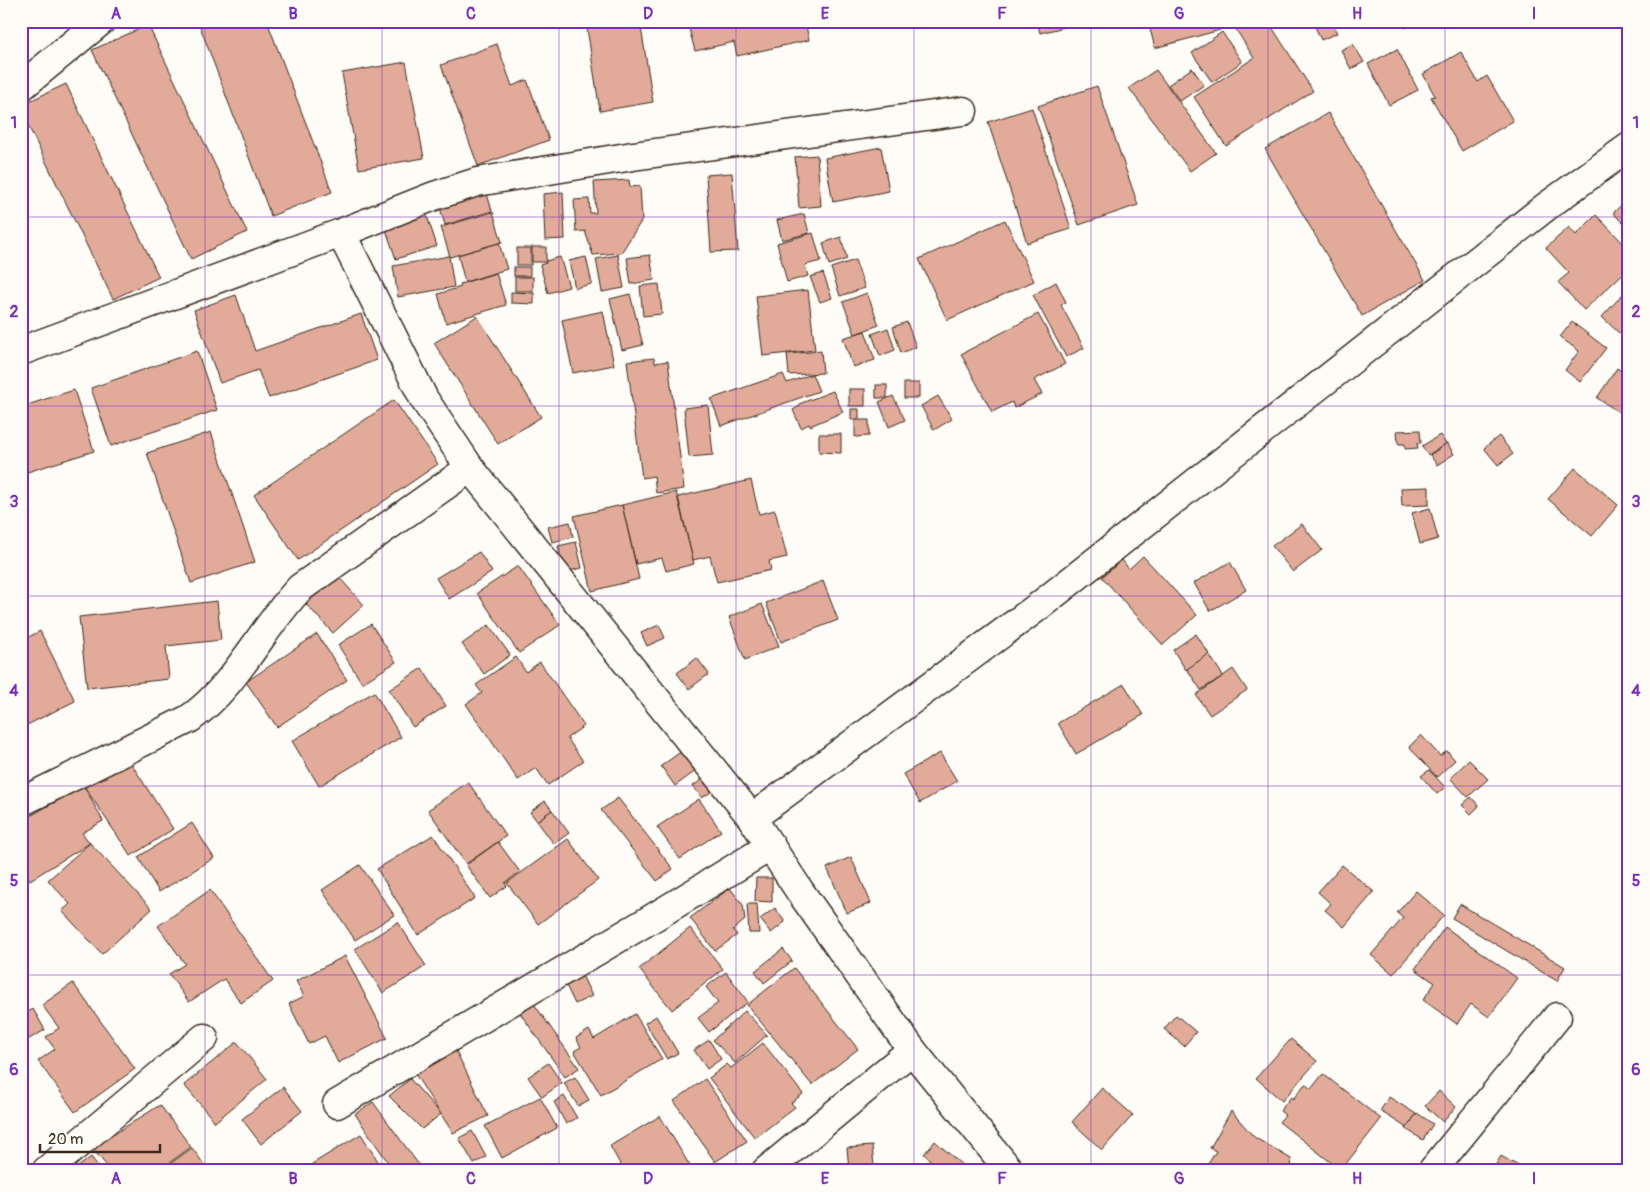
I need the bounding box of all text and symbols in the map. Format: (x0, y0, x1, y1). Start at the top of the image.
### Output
text: A (111, 4, 122, 24)
text: B (288, 4, 298, 24)
text: C (466, 4, 476, 24)
text: D (643, 4, 653, 24)
text: E (821, 4, 830, 24)
text: F (997, 4, 1007, 24)
text: G (1174, 4, 1185, 24)
text: H (1352, 4, 1362, 24)
text: I (1532, 4, 1536, 24)
text: 1 (11, 113, 17, 133)
text: 1 (1633, 113, 1639, 133)
text: 2 (10, 302, 19, 322)
text: 2 (1632, 302, 1641, 322)
text: 3 (10, 492, 19, 512)
text: 3 (1632, 492, 1641, 512)
text: 4 (9, 681, 19, 701)
text: 4 (1631, 681, 1641, 701)
text: 5 (10, 871, 19, 891)
text: 5 (1632, 871, 1641, 891)
text: 6 (9, 1060, 19, 1080)
text: 6 (1631, 1060, 1641, 1080)
scale bar (40, 1122, 160, 1154)
text: 20 m (48, 1130, 83, 1149)
text: A (111, 1169, 122, 1189)
text: B (288, 1169, 298, 1189)
text: C (466, 1169, 476, 1189)
text: D (643, 1169, 653, 1189)
text: E (821, 1169, 830, 1189)
text: F (997, 1169, 1007, 1189)
text: G (1174, 1169, 1185, 1189)
text: H (1352, 1169, 1362, 1189)
text: I (1532, 1169, 1536, 1189)

